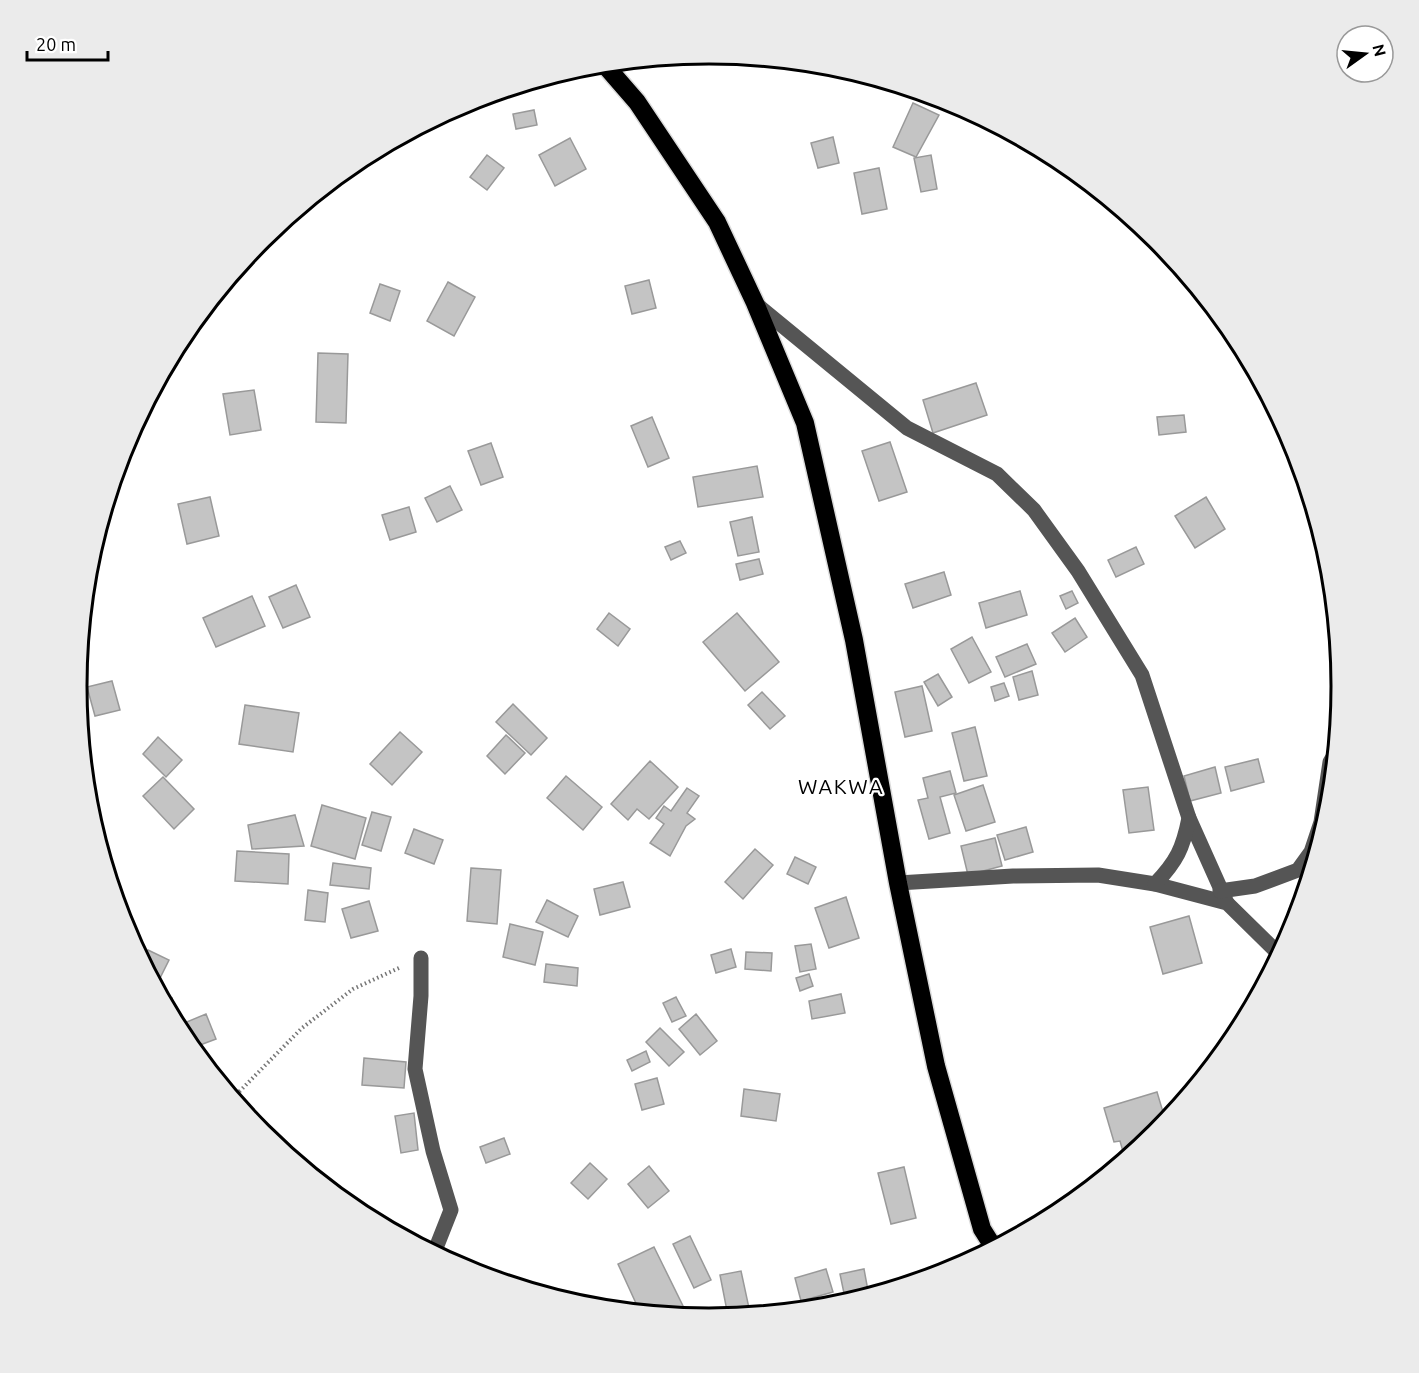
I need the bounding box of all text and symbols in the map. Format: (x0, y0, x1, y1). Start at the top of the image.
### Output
scale bar (27, 24, 108, 62)
north arrow (1335, 24, 1395, 84)
text: 20 m (36, 34, 76, 54)
text: N (1369, 42, 1390, 58)
district label: WAKWA (798, 774, 884, 798)

